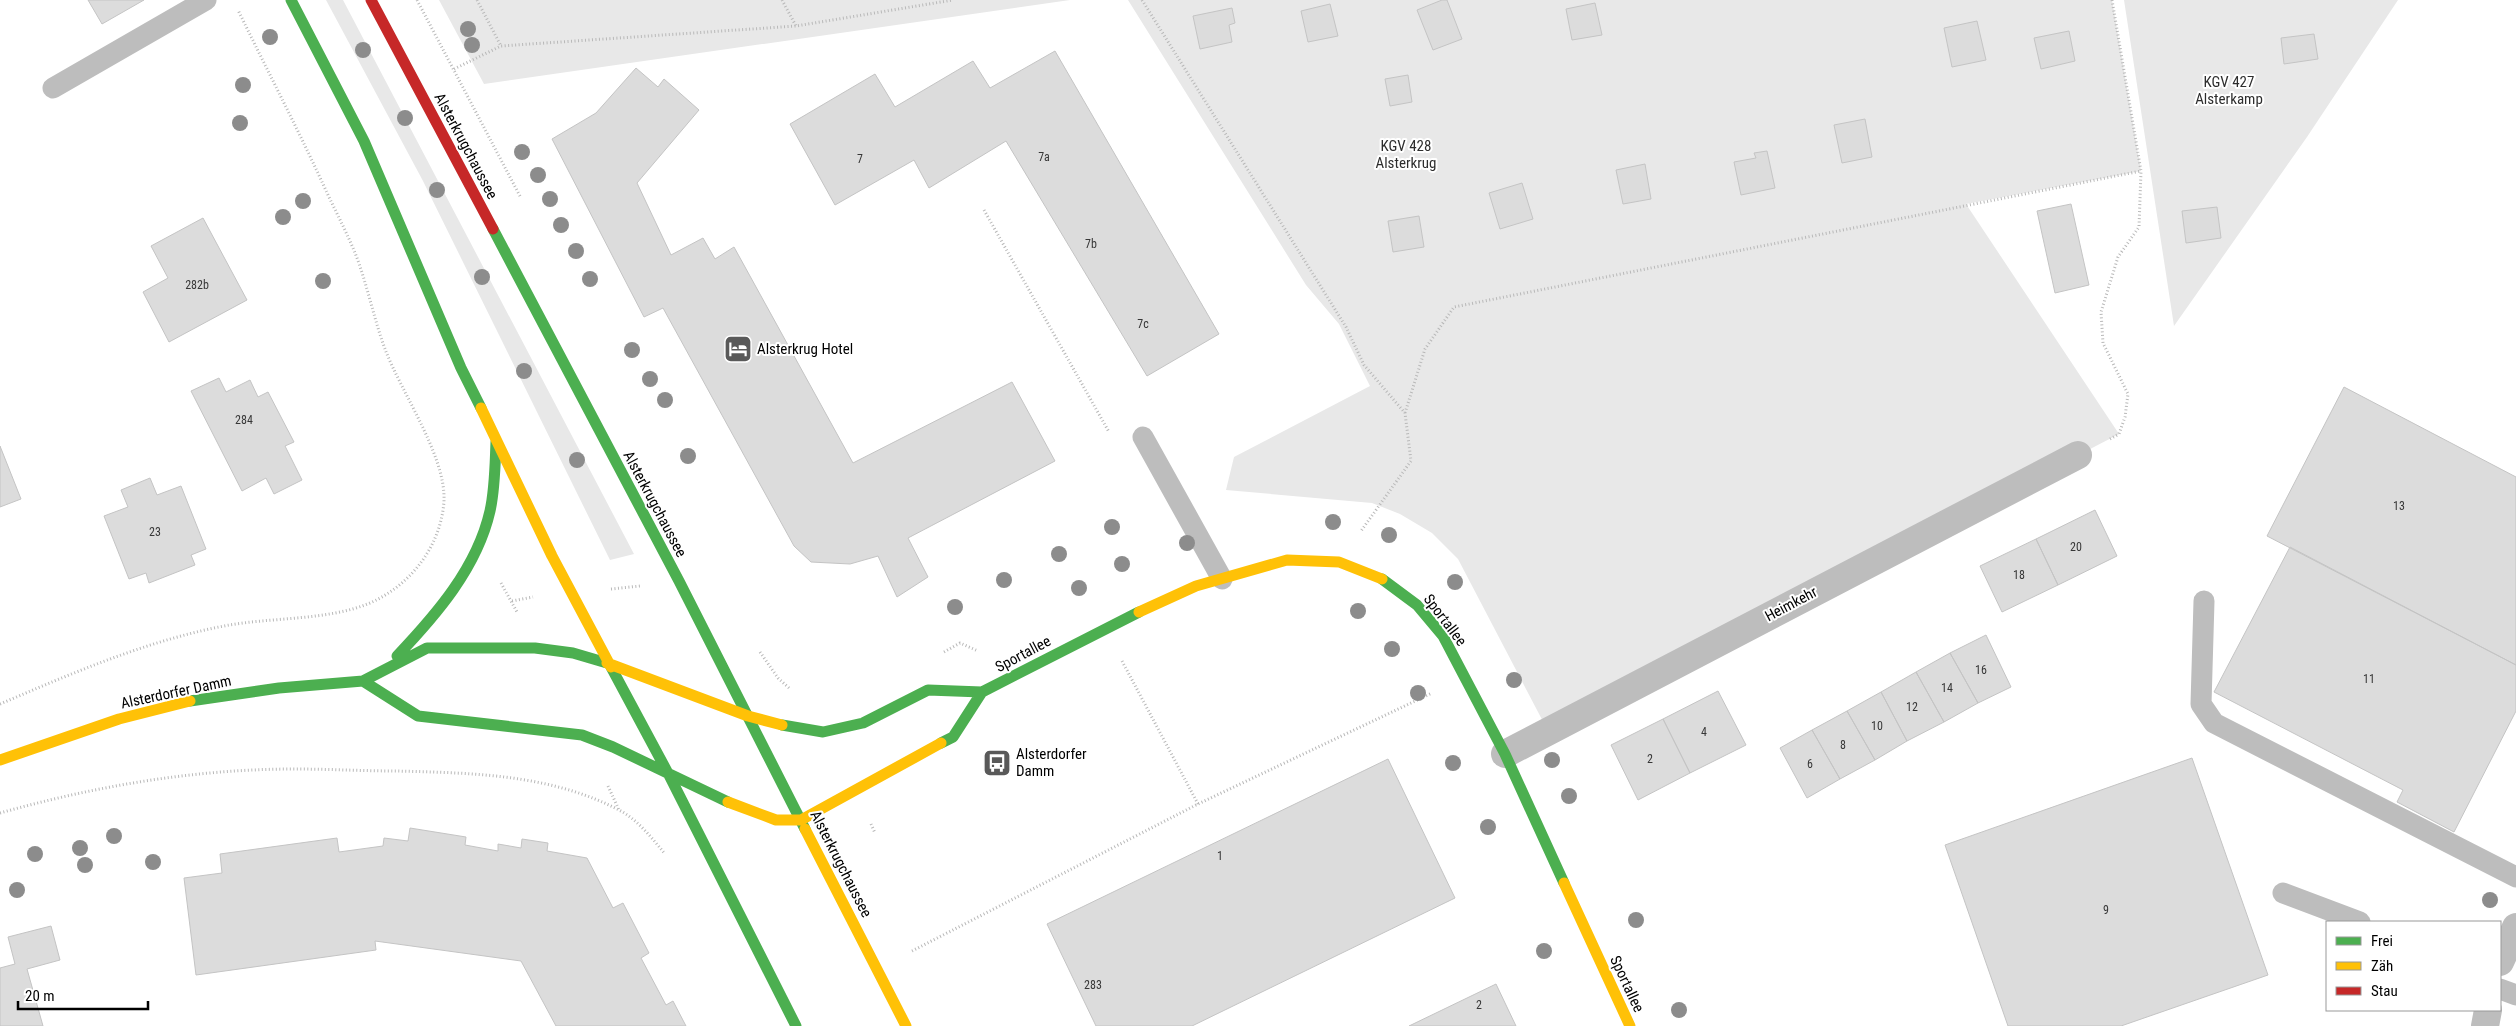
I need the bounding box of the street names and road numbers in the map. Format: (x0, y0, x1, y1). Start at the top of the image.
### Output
street label: Alsterkrugchaussee (431, 90, 501, 202)
street label: Alsterkrugchaussee (620, 448, 690, 560)
street label: Heimkehr (1762, 583, 1821, 625)
street label: Sportallee (1420, 591, 1470, 649)
street label: Sportallee (992, 632, 1054, 676)
street label: Alsterdorfer Damm (119, 672, 233, 712)
street label: Alsterkrugchaussee (806, 808, 876, 920)
street label: Sportallee (1606, 953, 1648, 1015)

